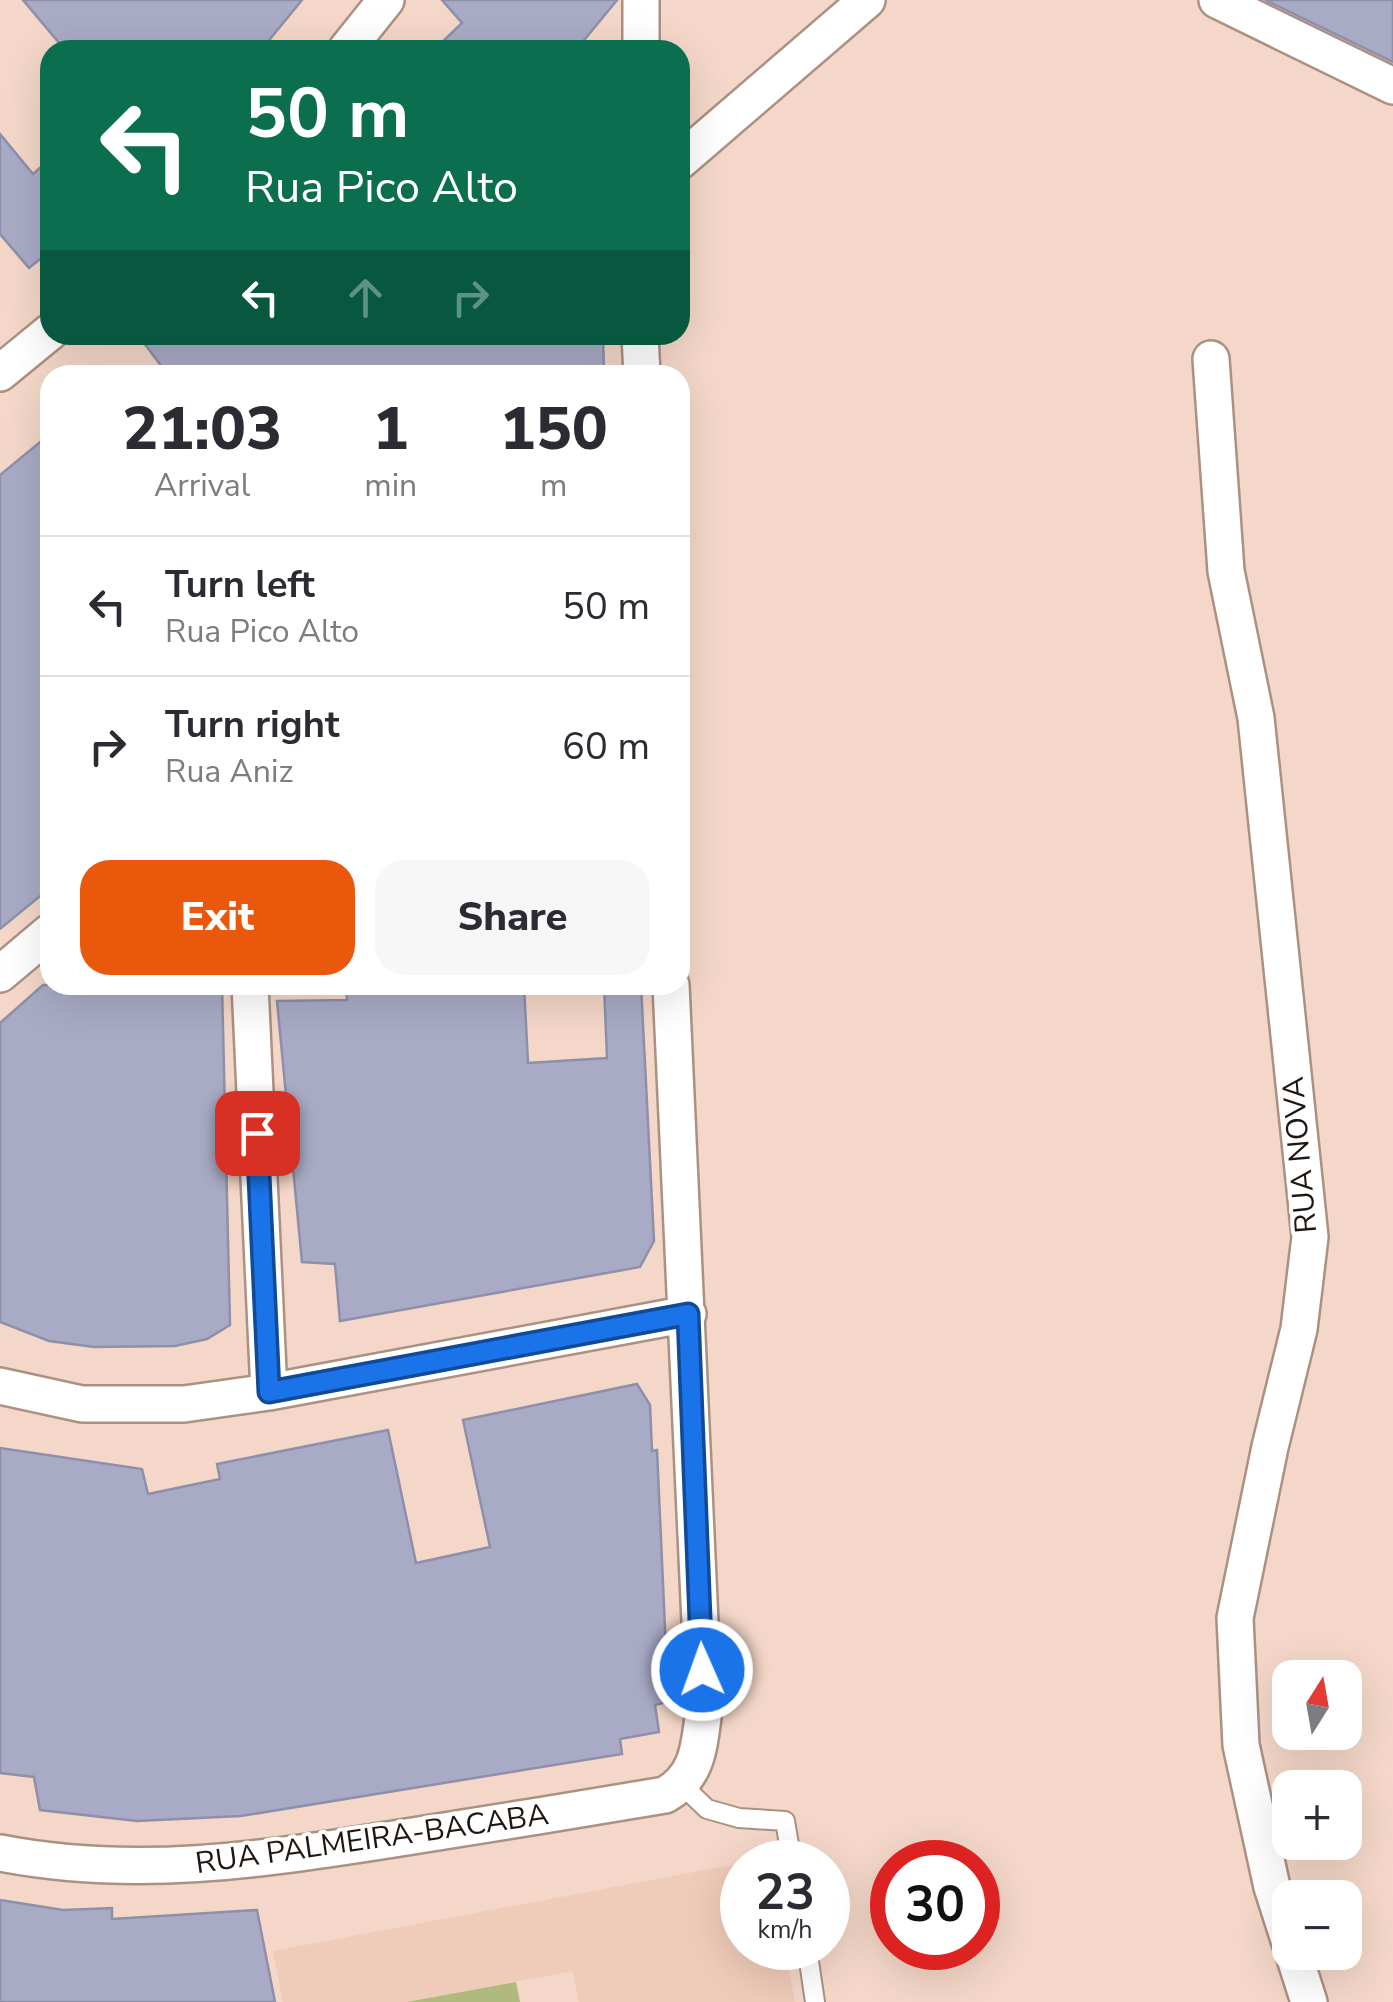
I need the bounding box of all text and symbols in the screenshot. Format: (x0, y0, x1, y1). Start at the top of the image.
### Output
text: 50 m (245, 66, 409, 162)
icon: left (80, 80, 210, 210)
text: Rua Pico Alto (245, 157, 518, 218)
icon: left (233, 270, 288, 325)
icon: ahead (338, 270, 393, 325)
icon: right (443, 270, 498, 325)
text: 21:03 (122, 388, 282, 470)
text: 1 (373, 388, 409, 470)
text: 150 (500, 388, 608, 470)
text: Arrival (154, 464, 250, 507)
text: min (364, 464, 417, 507)
text: m (540, 464, 567, 507)
text: Turn left (165, 559, 315, 610)
icon: left (80, 579, 135, 634)
text: 50 m (562, 581, 650, 632)
text: Rua Pico Alto (165, 610, 359, 653)
text: Turn right (165, 699, 340, 750)
icon: right (80, 719, 135, 774)
text: 60 m (562, 721, 650, 772)
text: Rua Aniz (165, 750, 293, 793)
button: Exit (80, 860, 355, 975)
button: Share (375, 860, 650, 975)
street label: RUA NOVA (1273, 1075, 1327, 1235)
pin (215, 1091, 300, 1176)
icon: arrive (230, 1106, 285, 1161)
position arrow (650, 1618, 754, 1722)
north arrow (1272, 1660, 1362, 1750)
map controls (1272, 1660, 1362, 1970)
button: + (1272, 1770, 1362, 1860)
street label: RUA PALMEIRA-BACABA (193, 1794, 551, 1884)
speed limit sign: 30 (870, 1840, 1000, 1970)
text: 23 (755, 1858, 815, 1927)
button: − (1272, 1880, 1362, 1970)
text: km/h (757, 1913, 813, 1947)

